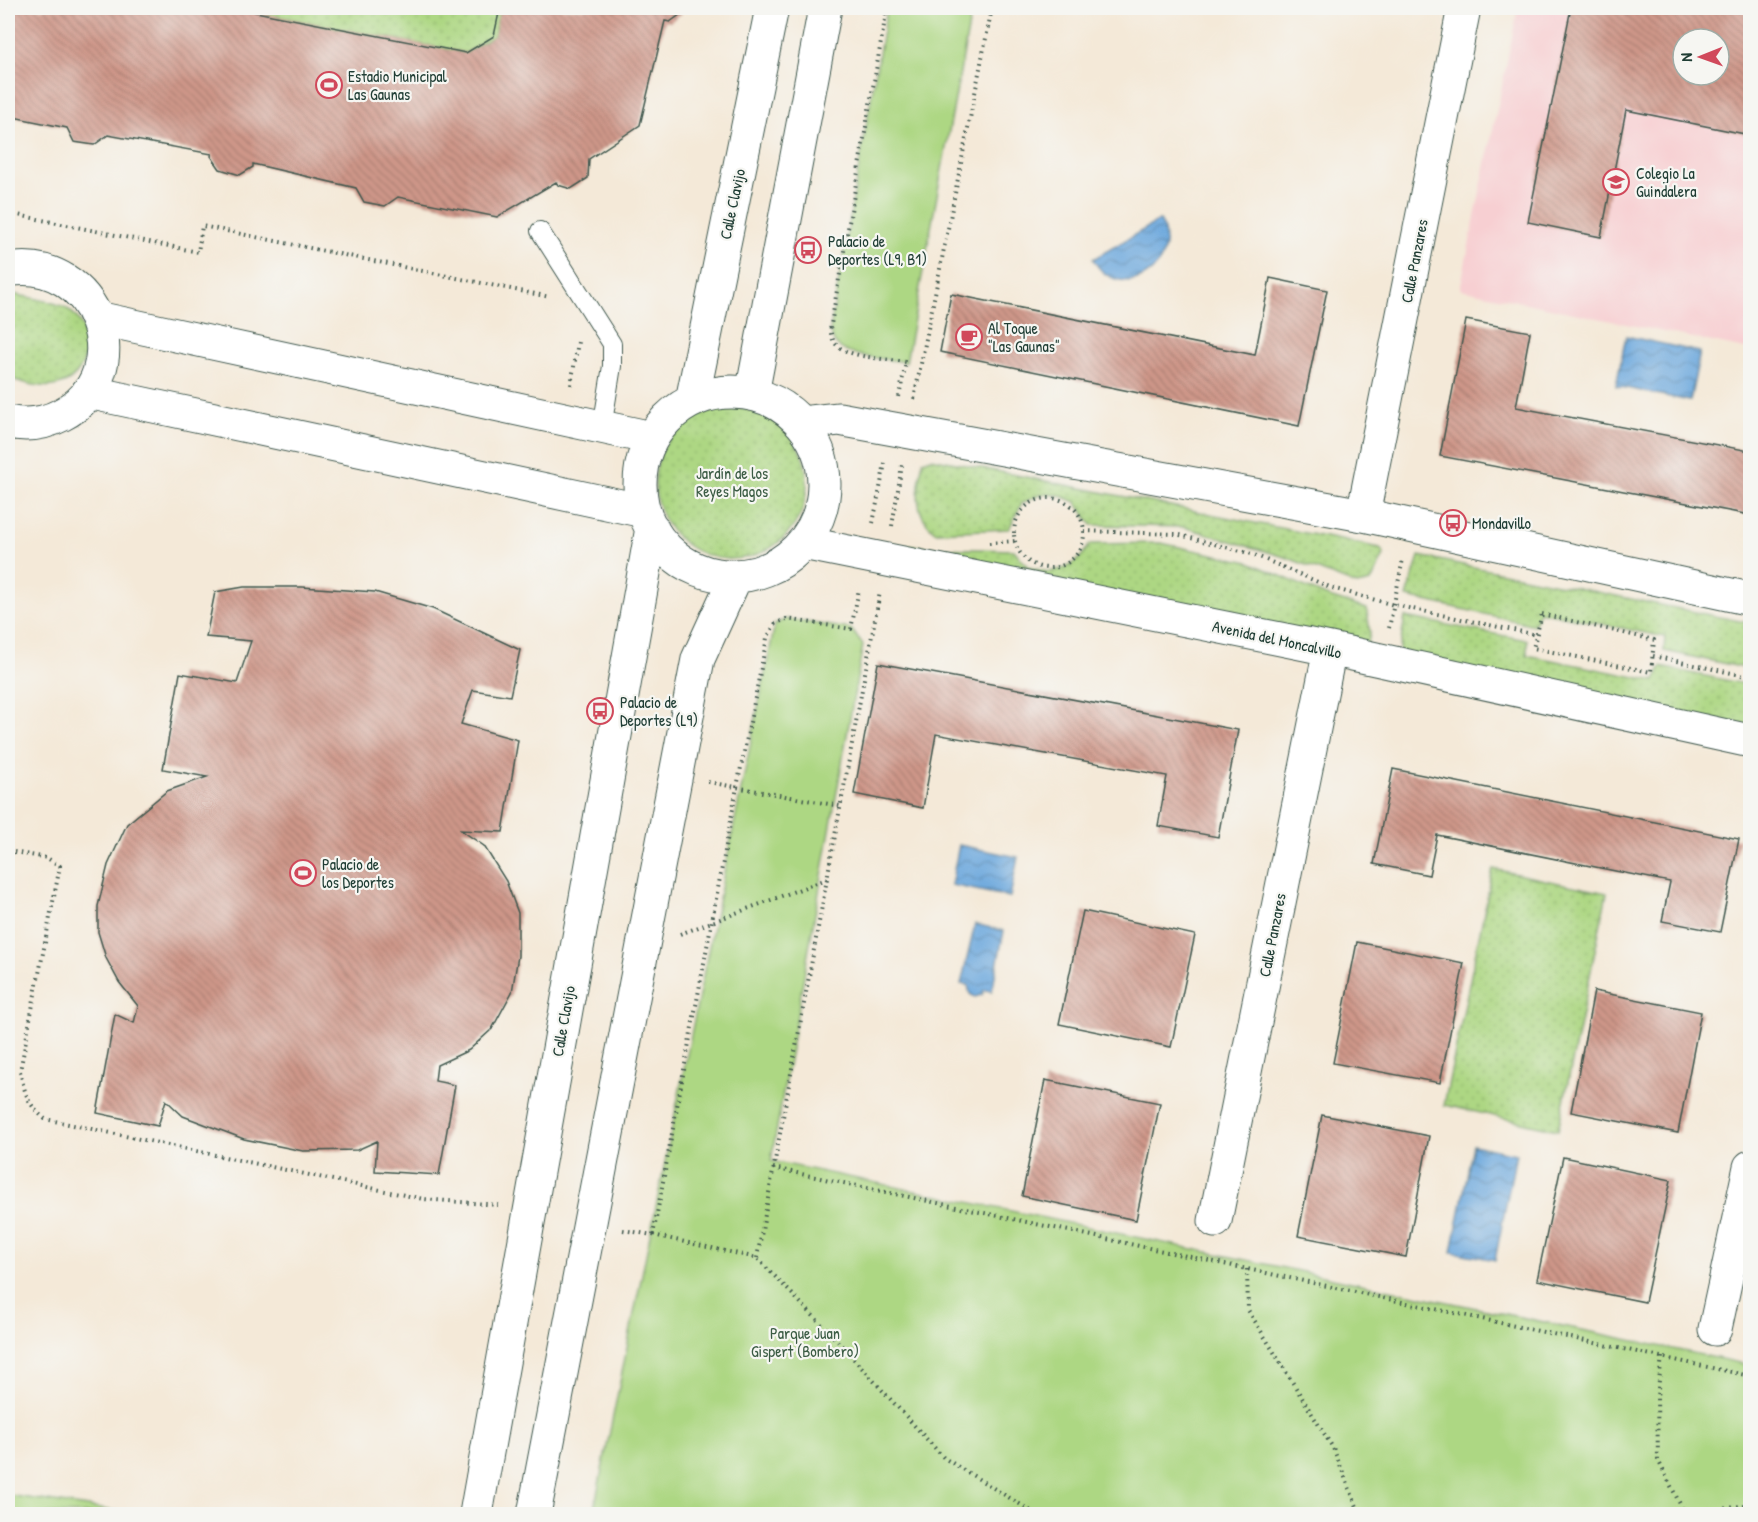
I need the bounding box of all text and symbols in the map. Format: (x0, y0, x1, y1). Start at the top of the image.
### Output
north arrow (1671, 27, 1731, 87)
text: N (1675, 52, 1697, 62)
place label: Estadio Municipal Las Gaunas (348, 65, 448, 105)
sports icon: Estadio Municipal Las Gaunas (314, 70, 344, 100)
place label: Colegio La Guindalera (1636, 162, 1696, 202)
street label: Calle Clavijo (714, 166, 750, 241)
school or university icon: Colegio La Guindalera (1601, 167, 1631, 197)
street label: Calle Panzares (1395, 217, 1433, 305)
place label: Palacio de Deportes (L9, B1) (828, 230, 927, 270)
bus stop icon: Palacio de Deportes (L9, B1) (793, 235, 823, 265)
place label: Al Toque "Las Gaunas" (988, 317, 1060, 357)
cafe icon: Al Toque "Las Gaunas" (954, 322, 984, 352)
park label: Jardín de los Reyes Magos (696, 462, 768, 502)
bus stop icon: Mondavillo (1438, 508, 1468, 538)
place label: Mondavillo (1472, 512, 1532, 534)
street label: Avenida del Moncalvillo (1210, 615, 1344, 664)
place label: Palacio de Deportes (L9) (620, 691, 698, 731)
bus stop icon: Palacio de Deportes (L9) (585, 696, 615, 726)
place label: Palacio de los Deportes (322, 853, 394, 893)
sports icon: Palacio de los Deportes (288, 858, 318, 888)
street label: Calle Panzares (1253, 891, 1291, 979)
street label: Calle Clavijo (546, 983, 580, 1058)
park label: Parque Juan Gispert (Bombero) (751, 1322, 859, 1362)

